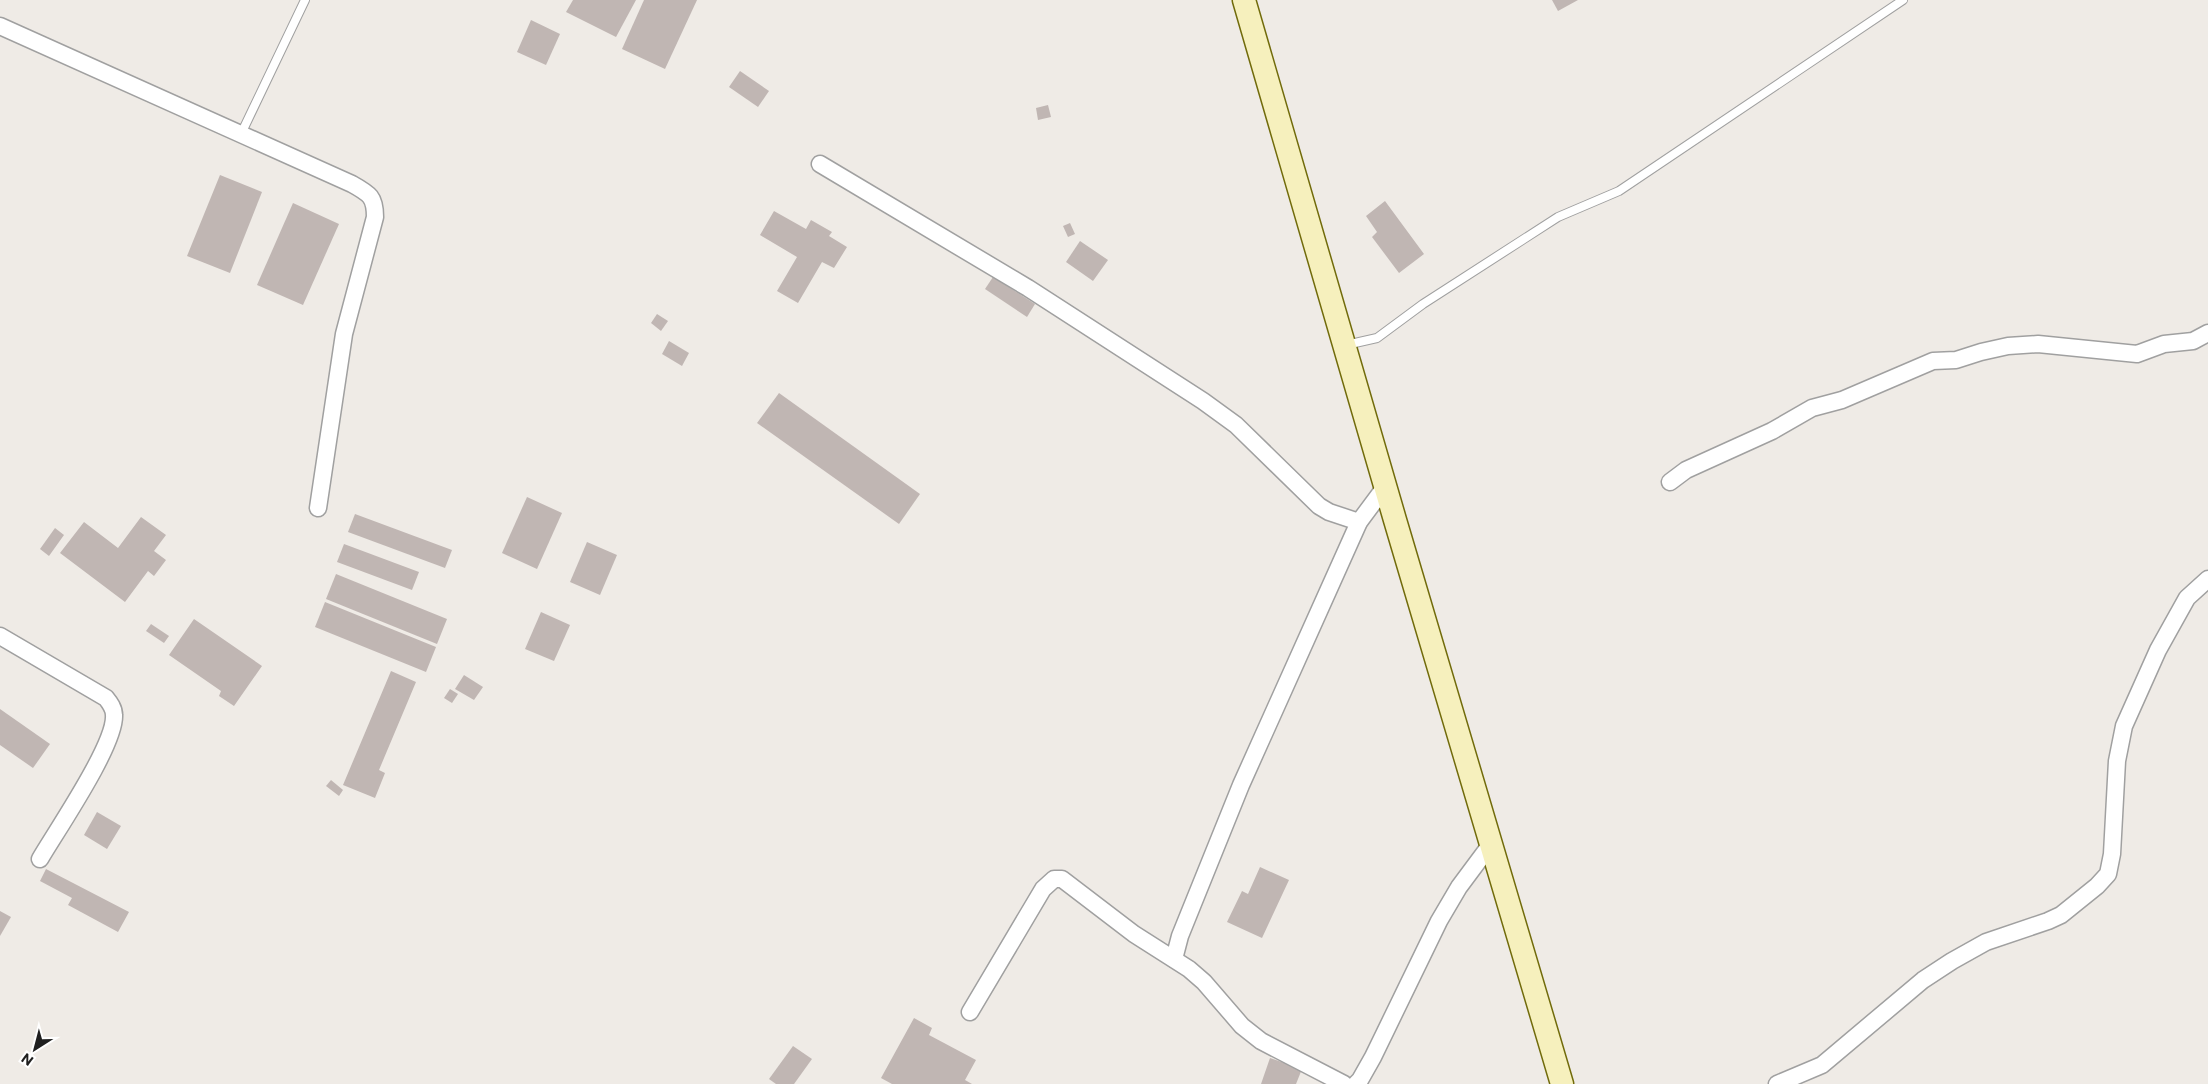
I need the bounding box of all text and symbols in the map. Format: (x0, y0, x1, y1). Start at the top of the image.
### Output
north arrow (10, 1024, 60, 1074)
text: N (18, 1050, 36, 1070)

